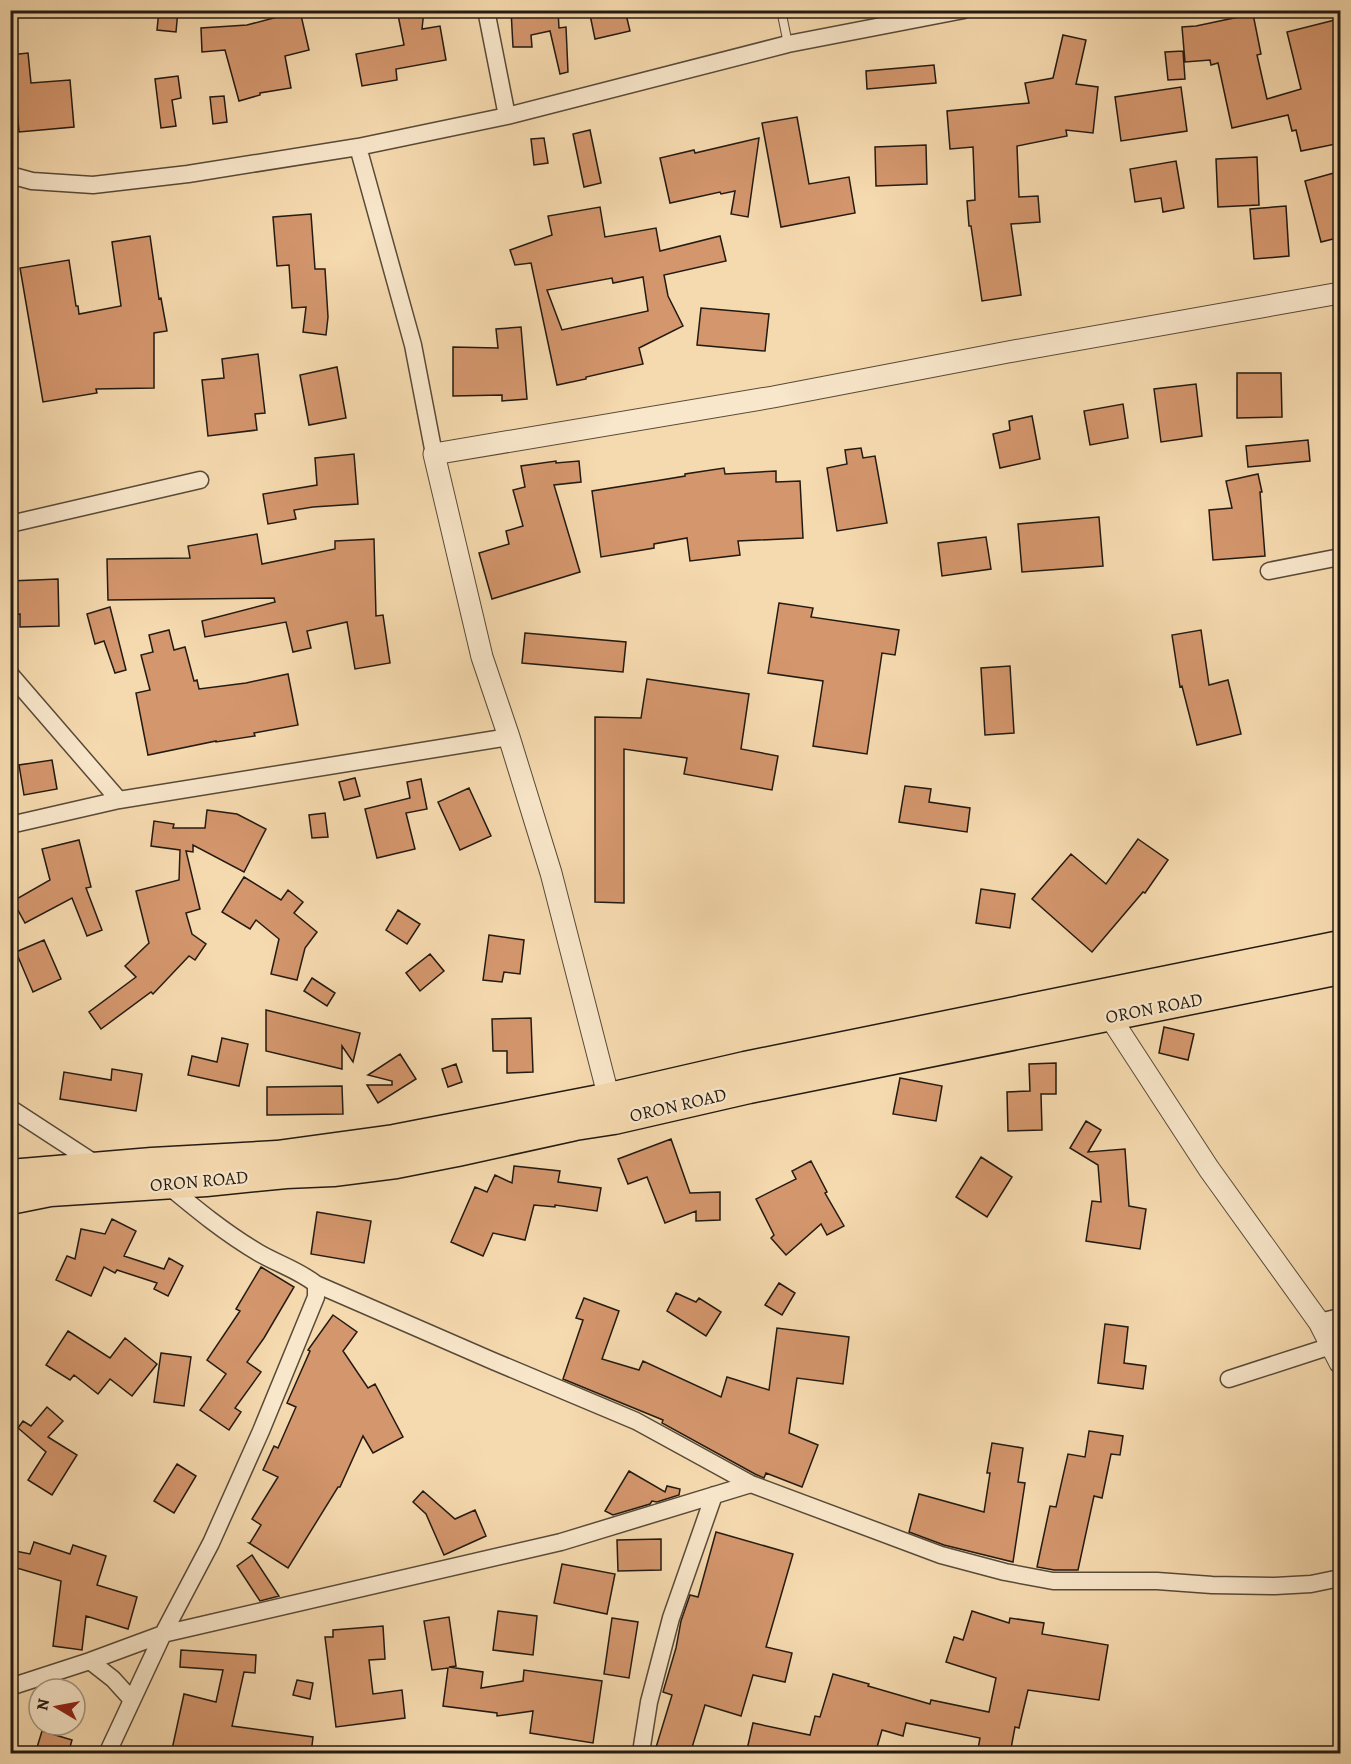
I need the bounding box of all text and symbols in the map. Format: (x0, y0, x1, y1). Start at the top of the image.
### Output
street label: ORON ROAD (1103, 987, 1205, 1029)
street label: ORON ROAD (627, 1082, 729, 1128)
street label: ORON ROAD (149, 1165, 249, 1197)
north arrow (27, 1677, 87, 1737)
text: N (31, 1697, 55, 1712)

